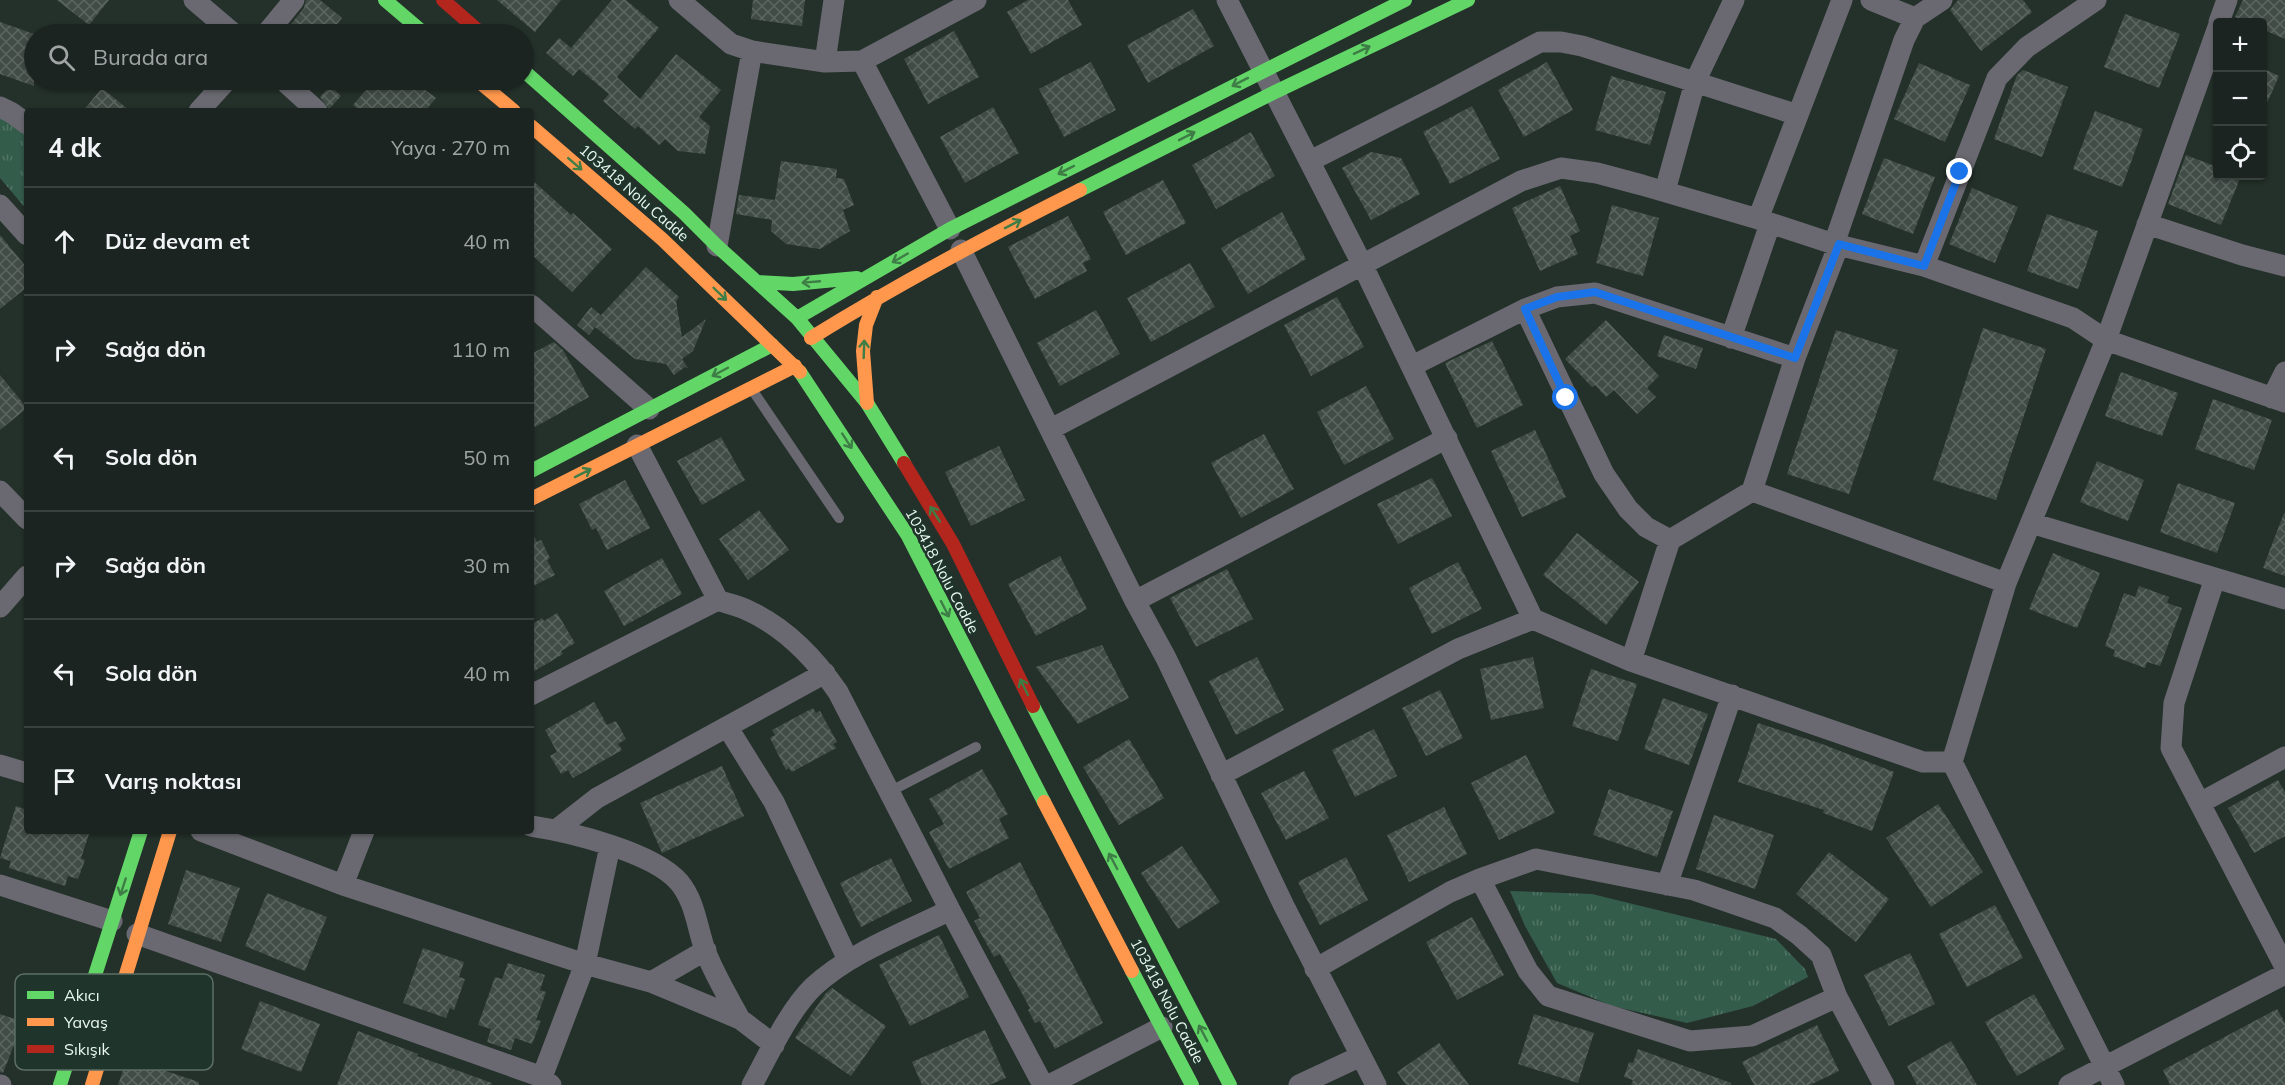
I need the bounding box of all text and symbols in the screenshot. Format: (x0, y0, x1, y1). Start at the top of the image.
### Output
map controls (2213, 18, 2267, 180)
button: + (2213, 18, 2267, 72)
search box (24, 24, 534, 90)
icon: search (45, 41, 78, 74)
text: Burada ara (93, 43, 208, 71)
one-way arrow (1353, 44, 1371, 56)
button: − (2213, 72, 2267, 126)
one-way arrow (1232, 77, 1250, 89)
button: locate (2213, 126, 2267, 180)
one-way arrow (1178, 130, 1196, 141)
text: 4 dk (48, 131, 101, 164)
text: Yaya · 270 m (391, 135, 510, 160)
street label: 103418 Nolu Cadde (576, 140, 693, 245)
one-way arrow (567, 157, 582, 171)
route end (1946, 158, 1972, 184)
one-way arrow (1058, 165, 1076, 176)
one-way arrow (1004, 217, 1022, 229)
icon: ahead (48, 225, 81, 258)
text: Düz devam et (105, 227, 250, 255)
text: 40 m (463, 229, 510, 254)
one-way arrow (892, 252, 909, 264)
one-way arrow (802, 277, 822, 288)
one-way arrow (713, 287, 728, 302)
icon: right (48, 333, 81, 366)
text: Sağa dön (105, 335, 206, 363)
text: 110 m (451, 337, 510, 362)
one-way arrow (858, 339, 869, 359)
one-way arrow (712, 367, 730, 378)
route start (1552, 384, 1578, 410)
one-way arrow (841, 432, 853, 449)
icon: left (48, 441, 81, 474)
text: Sola dön (105, 443, 198, 471)
text: 50 m (463, 445, 510, 470)
one-way arrow (574, 466, 592, 478)
street label: 103418 Nolu Cadde (901, 505, 983, 637)
one-way arrow (928, 506, 940, 523)
icon: right (48, 549, 81, 582)
text: Sağa dön (105, 551, 206, 579)
text: 30 m (463, 553, 510, 578)
one-way arrow (940, 600, 951, 618)
icon: left (48, 657, 81, 690)
text: Sola dön (105, 659, 198, 687)
text: 40 m (463, 661, 510, 686)
one-way arrow (1017, 678, 1029, 696)
icon: arrive (48, 765, 81, 798)
text: Varış noktası (105, 767, 241, 795)
one-way arrow (1106, 852, 1118, 870)
one-way arrow (117, 877, 128, 896)
street label: 103418 Nolu Cadde (1126, 935, 1208, 1067)
legend (15, 974, 213, 1070)
text: Akıcı (64, 985, 100, 1005)
text: Yavaş (63, 1012, 108, 1032)
one-way arrow (1197, 1025, 1208, 1043)
text: Sıkışık (64, 1039, 111, 1059)

